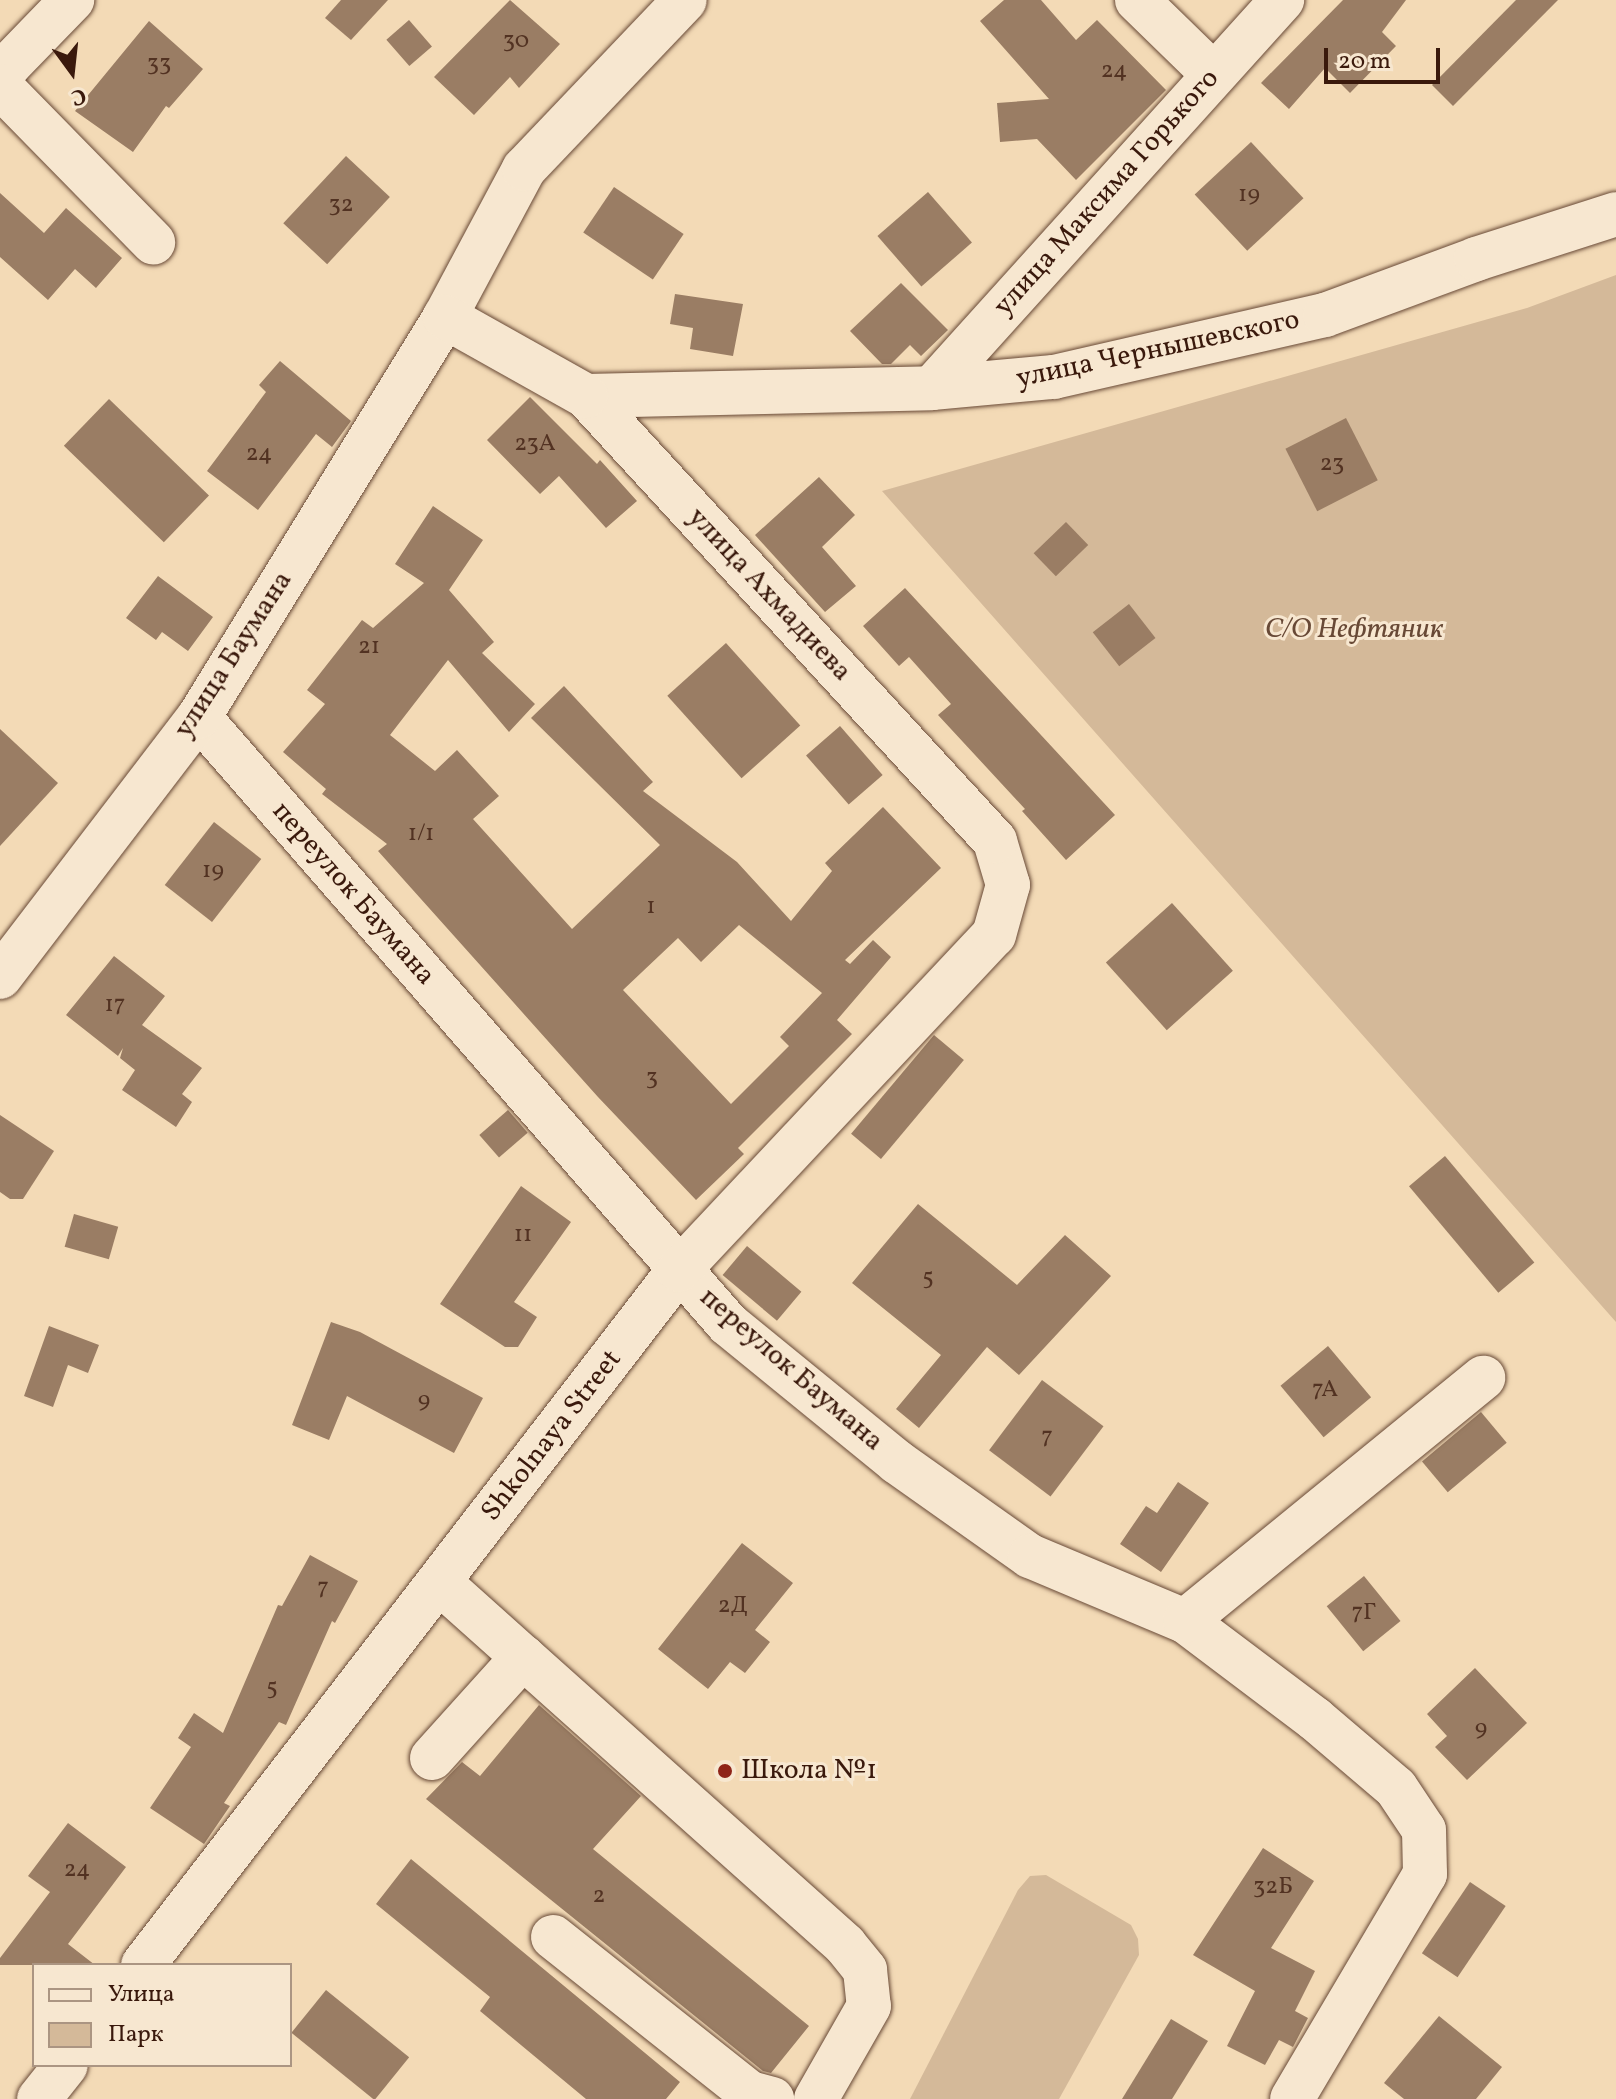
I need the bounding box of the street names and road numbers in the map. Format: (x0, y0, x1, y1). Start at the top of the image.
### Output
street label: улица Максима Горького (987, 63, 1227, 323)
street label: улица Чернышевского (1013, 304, 1303, 396)
street label: улица Ахмадиева (680, 501, 858, 689)
street label: улица Баумана (168, 565, 300, 745)
street label: переулок Баумана (264, 795, 442, 993)
street label: переулок Баумана (692, 1281, 890, 1459)
street label: Shkolnaya Street (475, 1344, 629, 1528)

